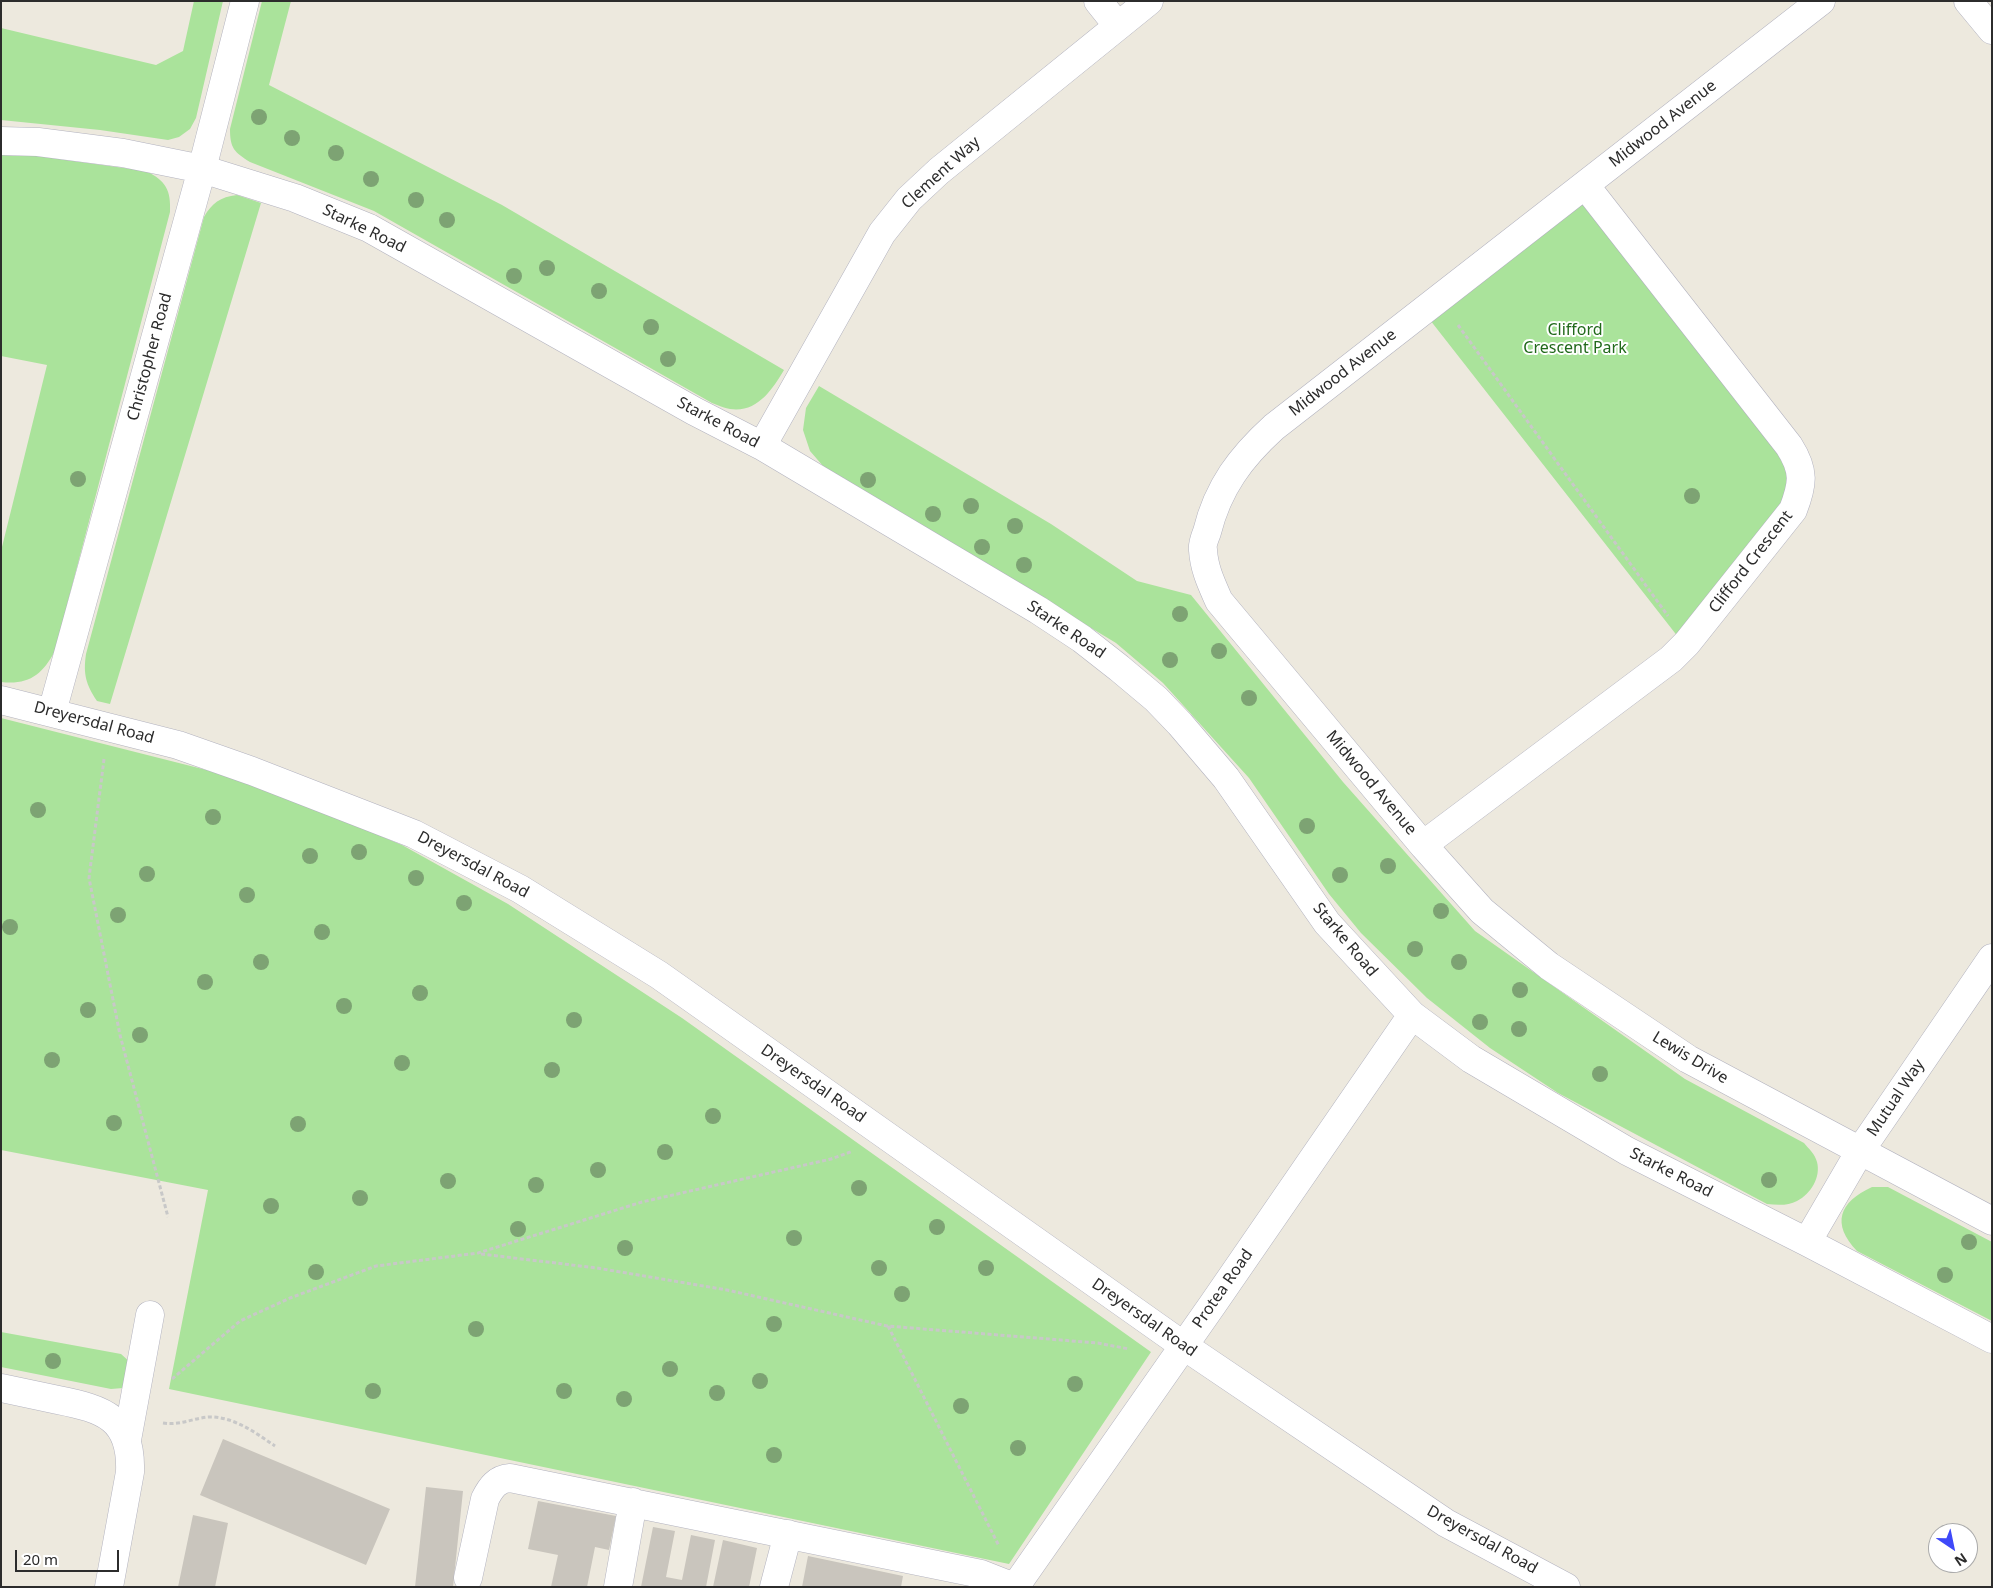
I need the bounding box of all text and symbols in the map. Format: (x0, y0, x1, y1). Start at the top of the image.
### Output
street label: Midwood Avenue (1606, 76, 1720, 172)
street label: Clement Way (898, 133, 984, 213)
street label: Starke Road (319, 201, 409, 257)
street label: Christopher Road (124, 291, 176, 423)
park label: Clifford Crescent Park (1523, 320, 1627, 358)
street label: Midwood Avenue (1286, 325, 1400, 421)
street label: Starke Road (674, 393, 762, 453)
street label: Clifford Crescent (1705, 507, 1797, 617)
street label: Starke Road (1023, 597, 1109, 663)
street label: Dreyersdal Road (32, 698, 156, 748)
street label: Midwood Avenue (1322, 727, 1420, 839)
street label: Dreyersdal Road (414, 827, 532, 903)
street label: Starke Road (1309, 899, 1381, 981)
street label: Lewis Drive (1649, 1028, 1731, 1088)
street label: Dreyersdal Road (757, 1041, 869, 1127)
street label: Mutual Way (1863, 1056, 1929, 1140)
street label: Starke Road (1626, 1144, 1716, 1202)
street label: Protea Road (1189, 1246, 1257, 1332)
street label: Dreyersdal Road (1088, 1275, 1200, 1361)
street label: Dreyersdal Road (1423, 1502, 1541, 1578)
north arrow (1928, 1523, 1978, 1573)
scale bar (18, 1540, 121, 1572)
text: 20 m (23, 1549, 58, 1569)
text: N (1951, 1549, 1971, 1571)

